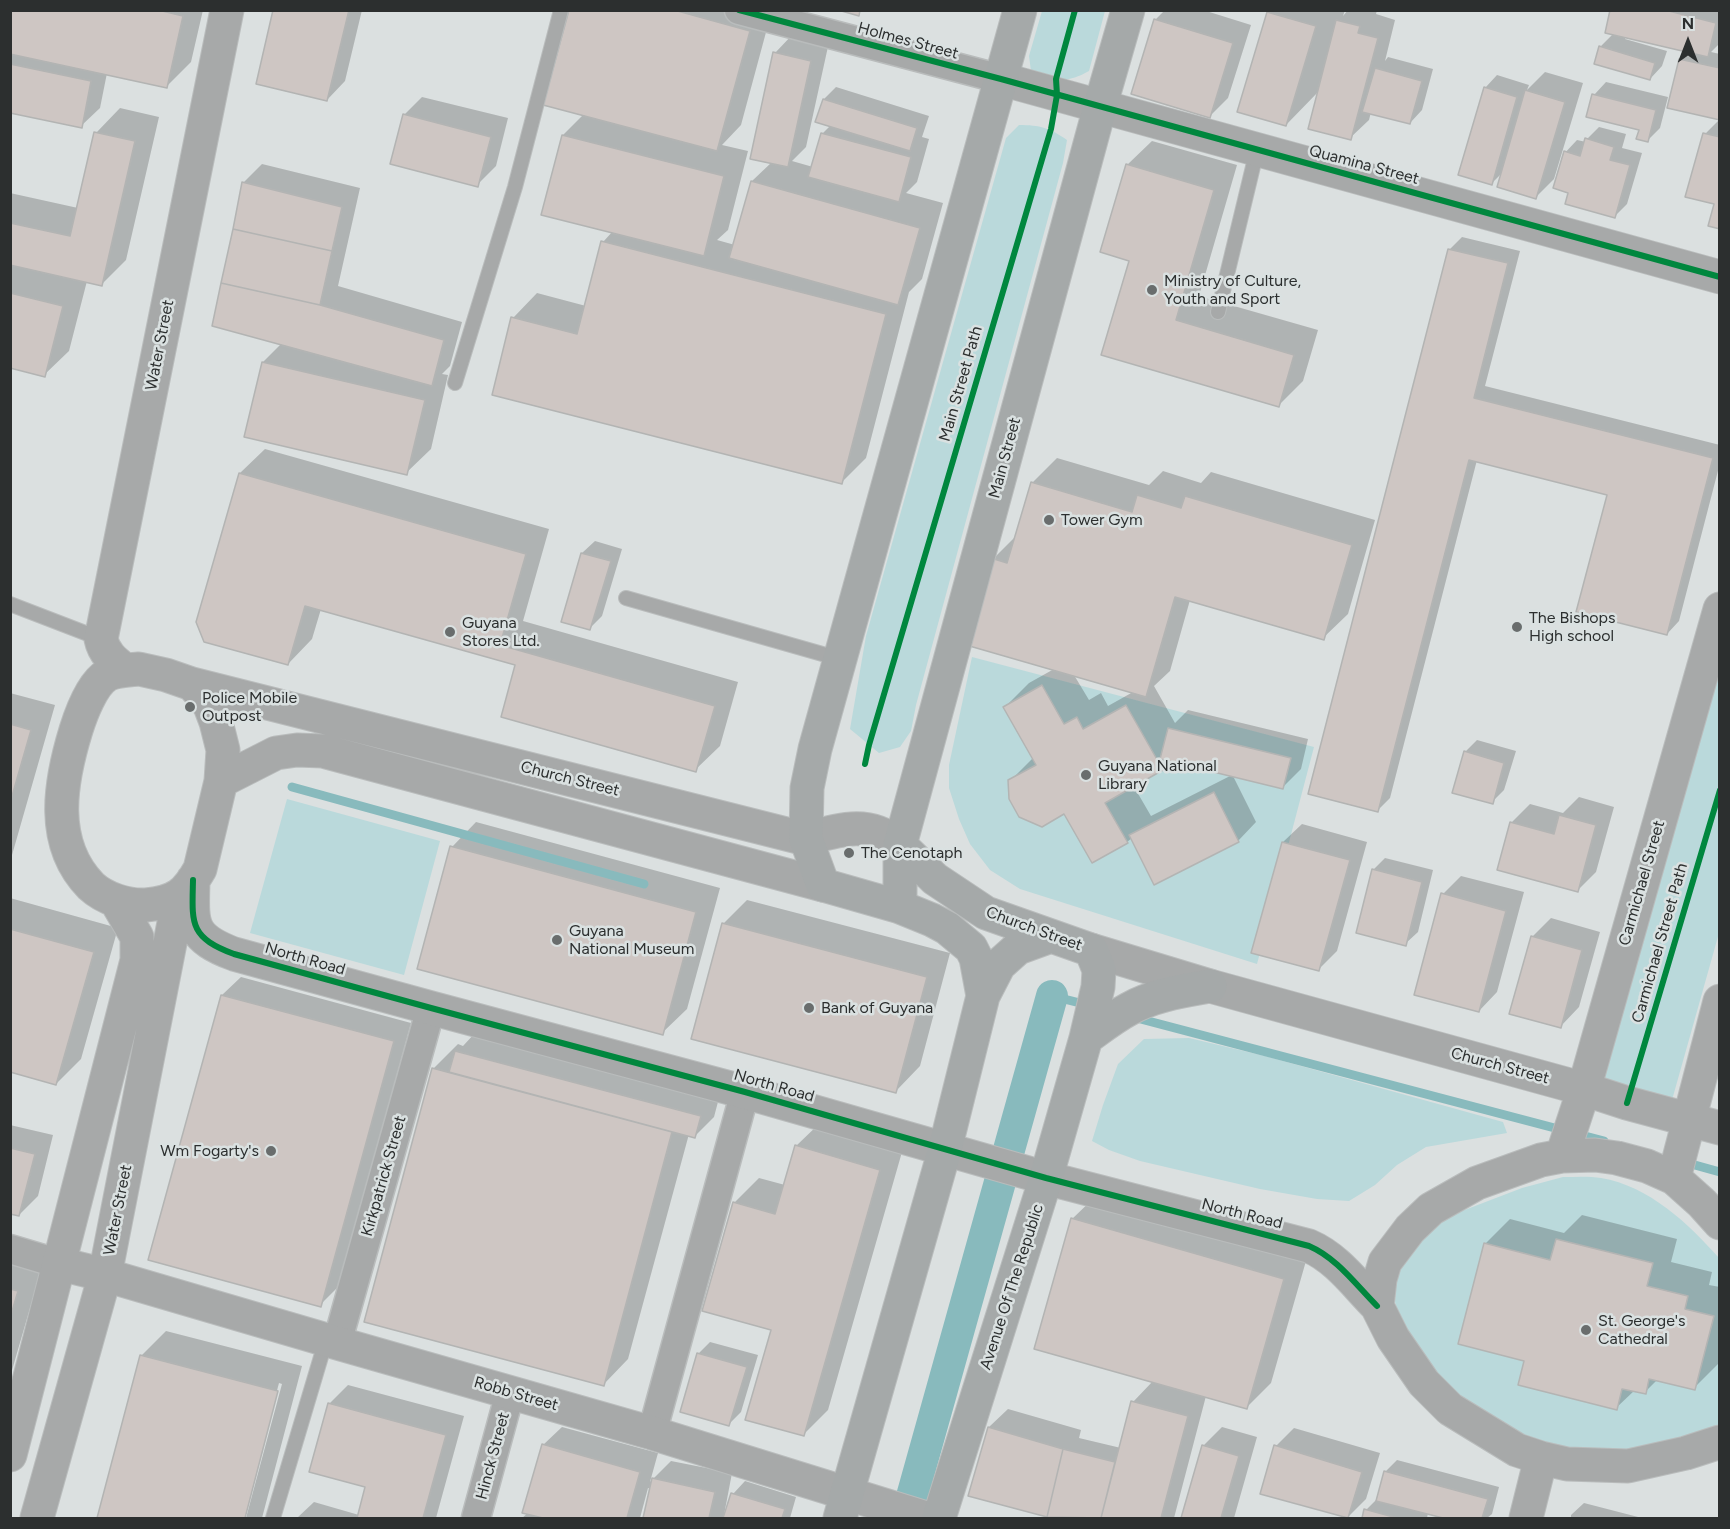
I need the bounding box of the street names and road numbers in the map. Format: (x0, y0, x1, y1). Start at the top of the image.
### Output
street label: Holmes Street (856, 18, 960, 64)
street label: Quamina Street (1307, 141, 1421, 189)
street label: Water Street (142, 298, 178, 392)
street label: Main Street Path (935, 324, 987, 444)
street label: Main Street (985, 415, 1025, 501)
street label: Church Street (519, 757, 621, 801)
street label: Carmichael Street (1615, 818, 1669, 948)
street label: Carmichael Street Path (1628, 861, 1692, 1025)
street label: Church Street (983, 903, 1085, 955)
street label: North Road (263, 938, 347, 980)
street label: Church Street (1449, 1044, 1551, 1088)
street label: North Road (732, 1065, 816, 1107)
street label: Kirkpatrick Street (358, 1113, 410, 1239)
street label: Water Street (100, 1163, 136, 1257)
street label: North Road (1199, 1195, 1285, 1233)
street label: Avenue Of The Republic (976, 1202, 1048, 1372)
street label: Robb Street (472, 1373, 560, 1415)
street label: Hinck Street (472, 1410, 514, 1502)

